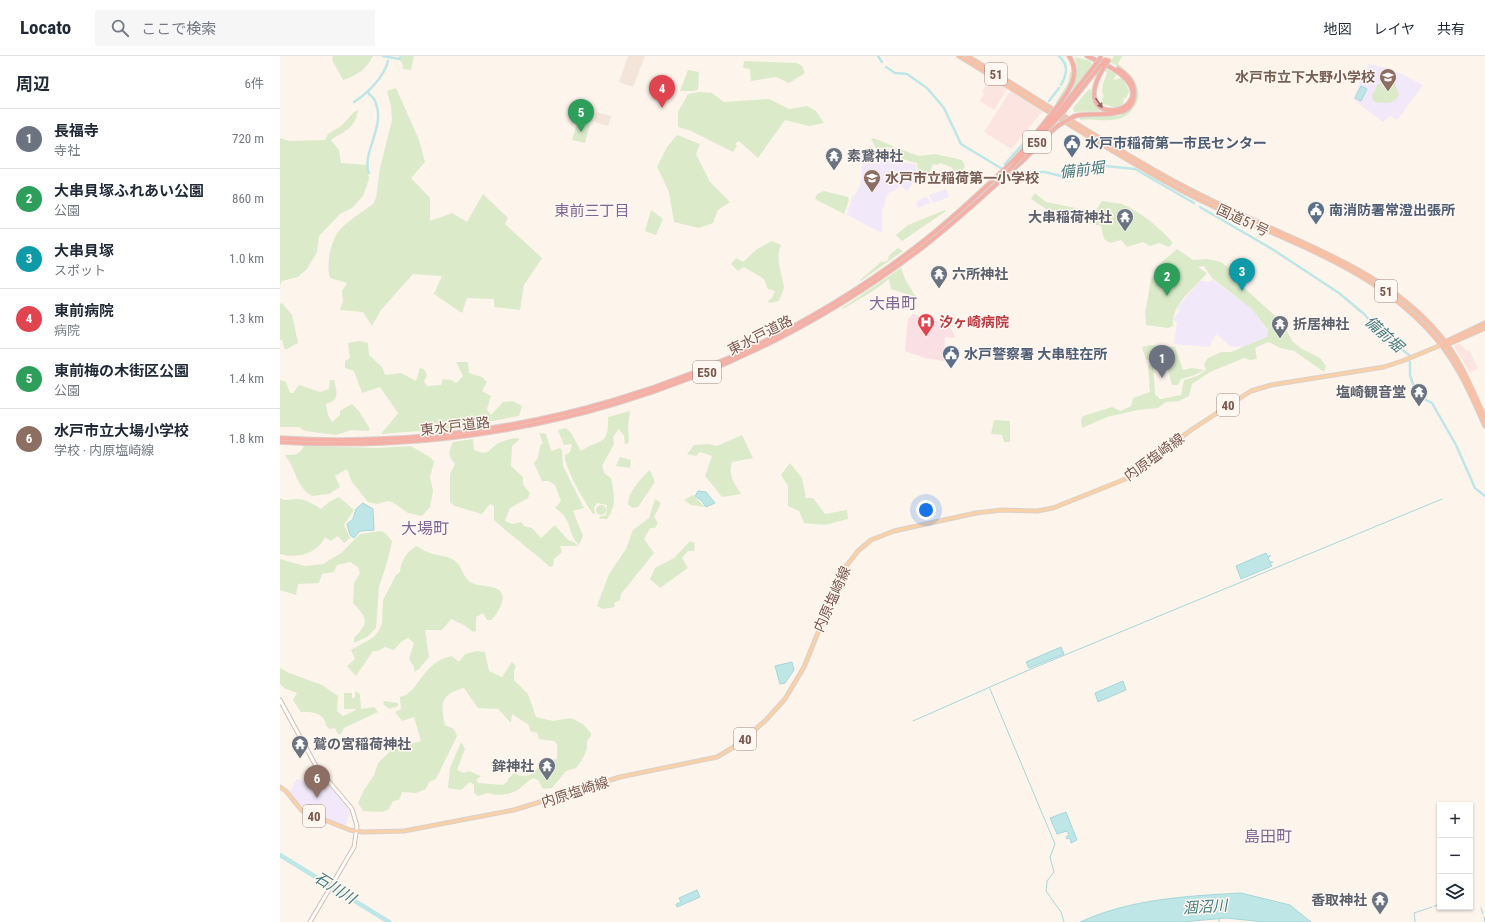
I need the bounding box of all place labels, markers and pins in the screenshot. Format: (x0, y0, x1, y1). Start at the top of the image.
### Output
school or university icon: 水戸市立下大野小学校 (1378, 67, 1398, 92)
place label: 水戸市立下大野小学校 (1235, 69, 1375, 85)
pin: 4 (649, 75, 675, 108)
pin: 5 (568, 99, 594, 132)
public building icon: 水戸市稲荷第一市民センター (1062, 133, 1082, 158)
place label: 水戸市稲荷第一市民センター (1085, 135, 1267, 151)
temple icon: 素鵞神社 (824, 146, 844, 171)
place label: 素鵞神社 (847, 148, 903, 164)
school or university icon: 水戸市立稲荷第一小学校 (862, 168, 882, 193)
place label: 水戸市立稲荷第一小学校 (885, 170, 1039, 186)
public building icon: 南消防署常澄出張所 (1306, 200, 1326, 225)
place label: 南消防署常澄出張所 (1329, 202, 1455, 218)
temple icon: 大串稲荷神社 (1115, 207, 1135, 232)
place label: 大串稲荷神社 (1028, 209, 1112, 225)
pin: 3 (1229, 258, 1255, 291)
pin: 2 (1154, 263, 1180, 296)
temple icon: 六所神社 (929, 264, 949, 289)
place label: 六所神社 (952, 266, 1008, 282)
hospital icon: 汐ヶ崎病院 (916, 312, 936, 337)
place label: 汐ヶ崎病院 (939, 314, 1009, 330)
temple icon: 折居神社 (1270, 314, 1290, 339)
place label: 折居神社 (1293, 316, 1349, 332)
public building icon: 水戸警察署 大串駐在所 (941, 344, 961, 369)
pin: 1 (1149, 345, 1175, 378)
place label: 水戸警察署 大串駐在所 (964, 346, 1107, 362)
temple icon: 塩崎観音堂 (1409, 382, 1429, 407)
place label: 塩崎観音堂 (1336, 384, 1406, 400)
temple icon: 鷲の宮稲荷神社 (290, 734, 310, 759)
place label: 鷲の宮稲荷神社 (313, 736, 411, 752)
temple icon: 鉾神社 (537, 756, 557, 781)
place label: 鉾神社 (492, 758, 534, 774)
pin: 6 (304, 765, 330, 798)
temple icon: 香取神社 (1370, 890, 1390, 915)
place label: 香取神社 (1311, 892, 1367, 908)

